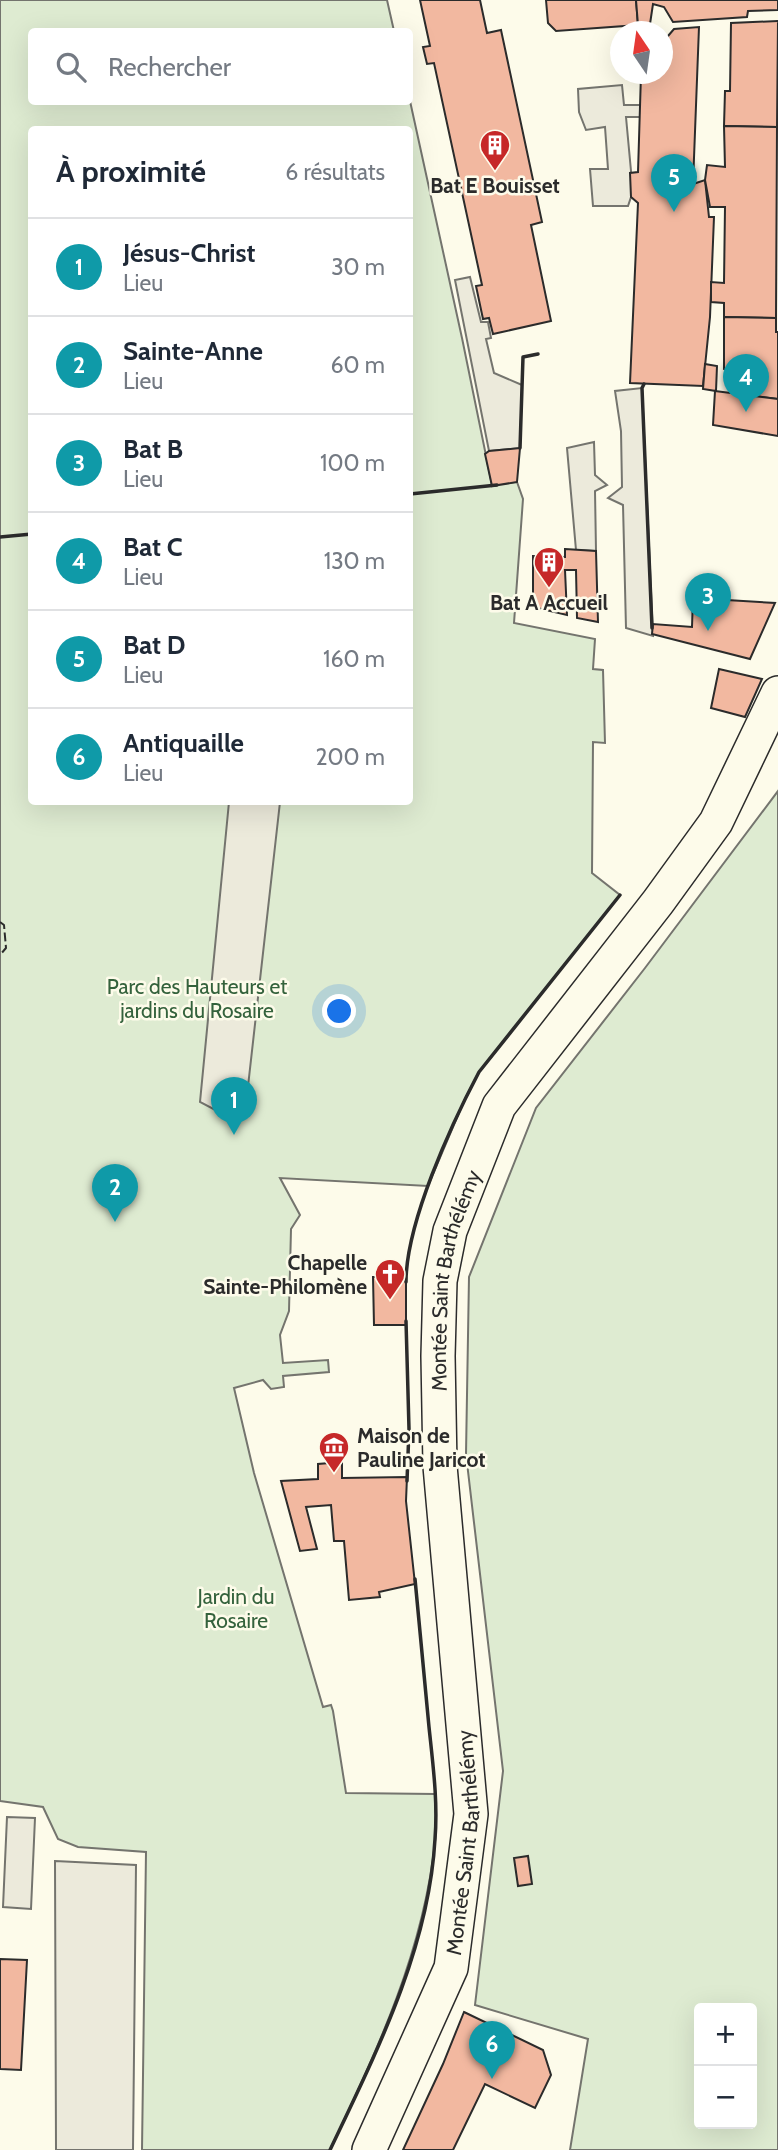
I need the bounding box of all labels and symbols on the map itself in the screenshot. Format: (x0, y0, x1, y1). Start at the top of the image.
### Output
north arrow (610, 21, 673, 84)
building icon: Bat E Bouisset (478, 128, 512, 172)
pin: 5 (651, 154, 697, 212)
place label: Bat E Bouisset (430, 173, 560, 198)
pin: 4 (723, 354, 769, 412)
building icon: Bat A Accueil (532, 545, 566, 589)
pin: 3 (685, 573, 731, 631)
place label: Bat A Accueil (490, 590, 609, 615)
park label: Parc des Hauteurs et jardins du Rosaire (107, 974, 287, 1024)
your location (322, 994, 356, 1028)
pin: 1 (211, 1077, 257, 1135)
pin: 2 (92, 1164, 138, 1222)
street label: Montée Saint Barthélémy (425, 1166, 485, 1392)
place label: Chapelle Sainte-Philomène (203, 1250, 367, 1299)
church icon: Chapelle Sainte-Philomène (373, 1257, 407, 1301)
place label: Maison de Pauline Jaricot (357, 1423, 486, 1472)
museum icon: Maison de Pauline Jaricot (317, 1430, 351, 1474)
park label: Jardin du Rosaire (197, 1584, 274, 1633)
street label: Montée Saint Barthélémy (440, 1729, 484, 1956)
pin: 6 (469, 2021, 515, 2079)

